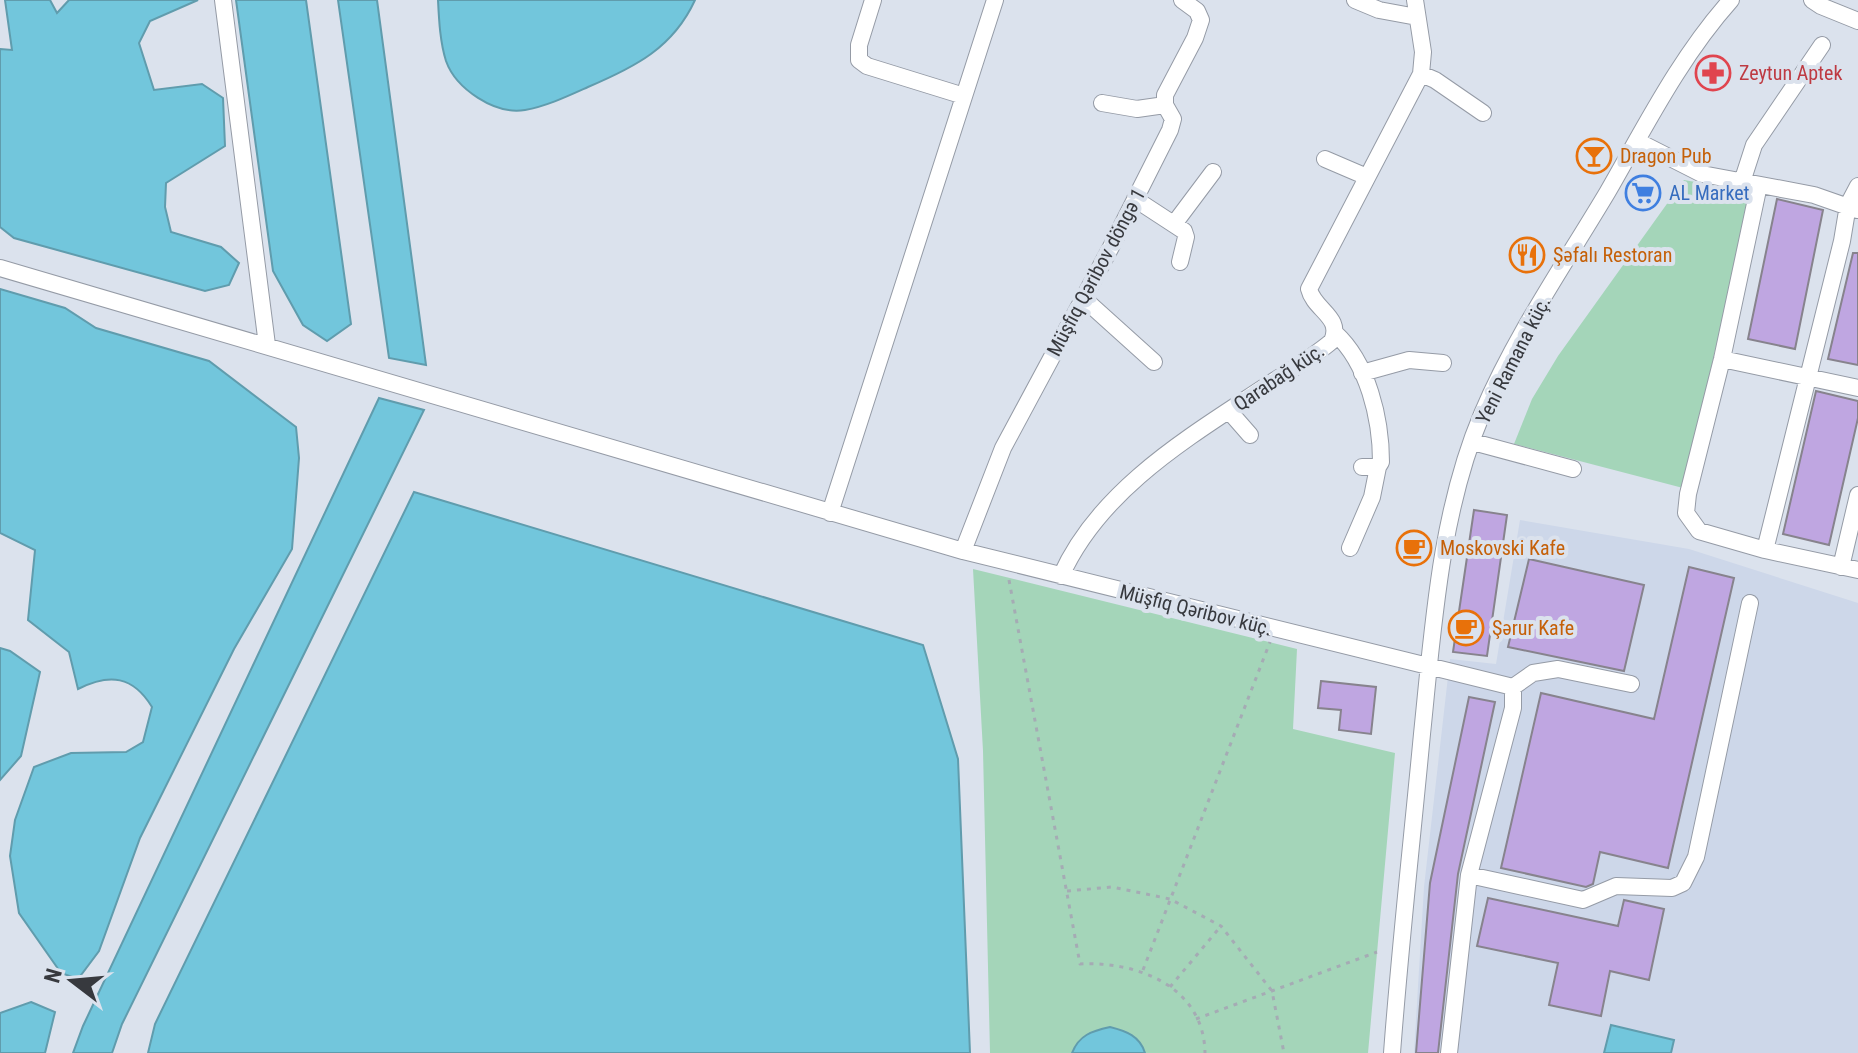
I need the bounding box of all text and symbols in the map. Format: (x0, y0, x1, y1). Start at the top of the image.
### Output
pharmacy icon: Zeytun Aptek (1694, 54, 1732, 92)
place label: Zeytun Aptek (1739, 61, 1842, 85)
bar icon: Dragon Pub (1575, 137, 1613, 175)
place label: Dragon Pub (1620, 144, 1712, 168)
supermarket icon: AL Market (1624, 174, 1662, 212)
place label: AL Market (1669, 181, 1750, 205)
street label: Müşfiq Qəribov döngə 1 (1042, 184, 1150, 360)
restaurant icon: Şəfalı Restoran (1508, 236, 1546, 274)
place label: Şəfalı Restoran (1553, 243, 1672, 267)
street label: Yeni Ramana küç. (1471, 292, 1555, 428)
street label: Qarabağ küç. (1229, 338, 1329, 416)
cafe icon: Moskovski Kafe (1395, 529, 1433, 567)
place label: Moskovski Kafe (1440, 536, 1565, 560)
street label: Müşfiq Qəribov küç. (1117, 579, 1275, 641)
cafe icon: Şərur Kafe (1447, 609, 1485, 647)
place label: Şərur Kafe (1492, 616, 1574, 640)
north arrow (32, 941, 112, 1021)
text: N (39, 966, 67, 986)

